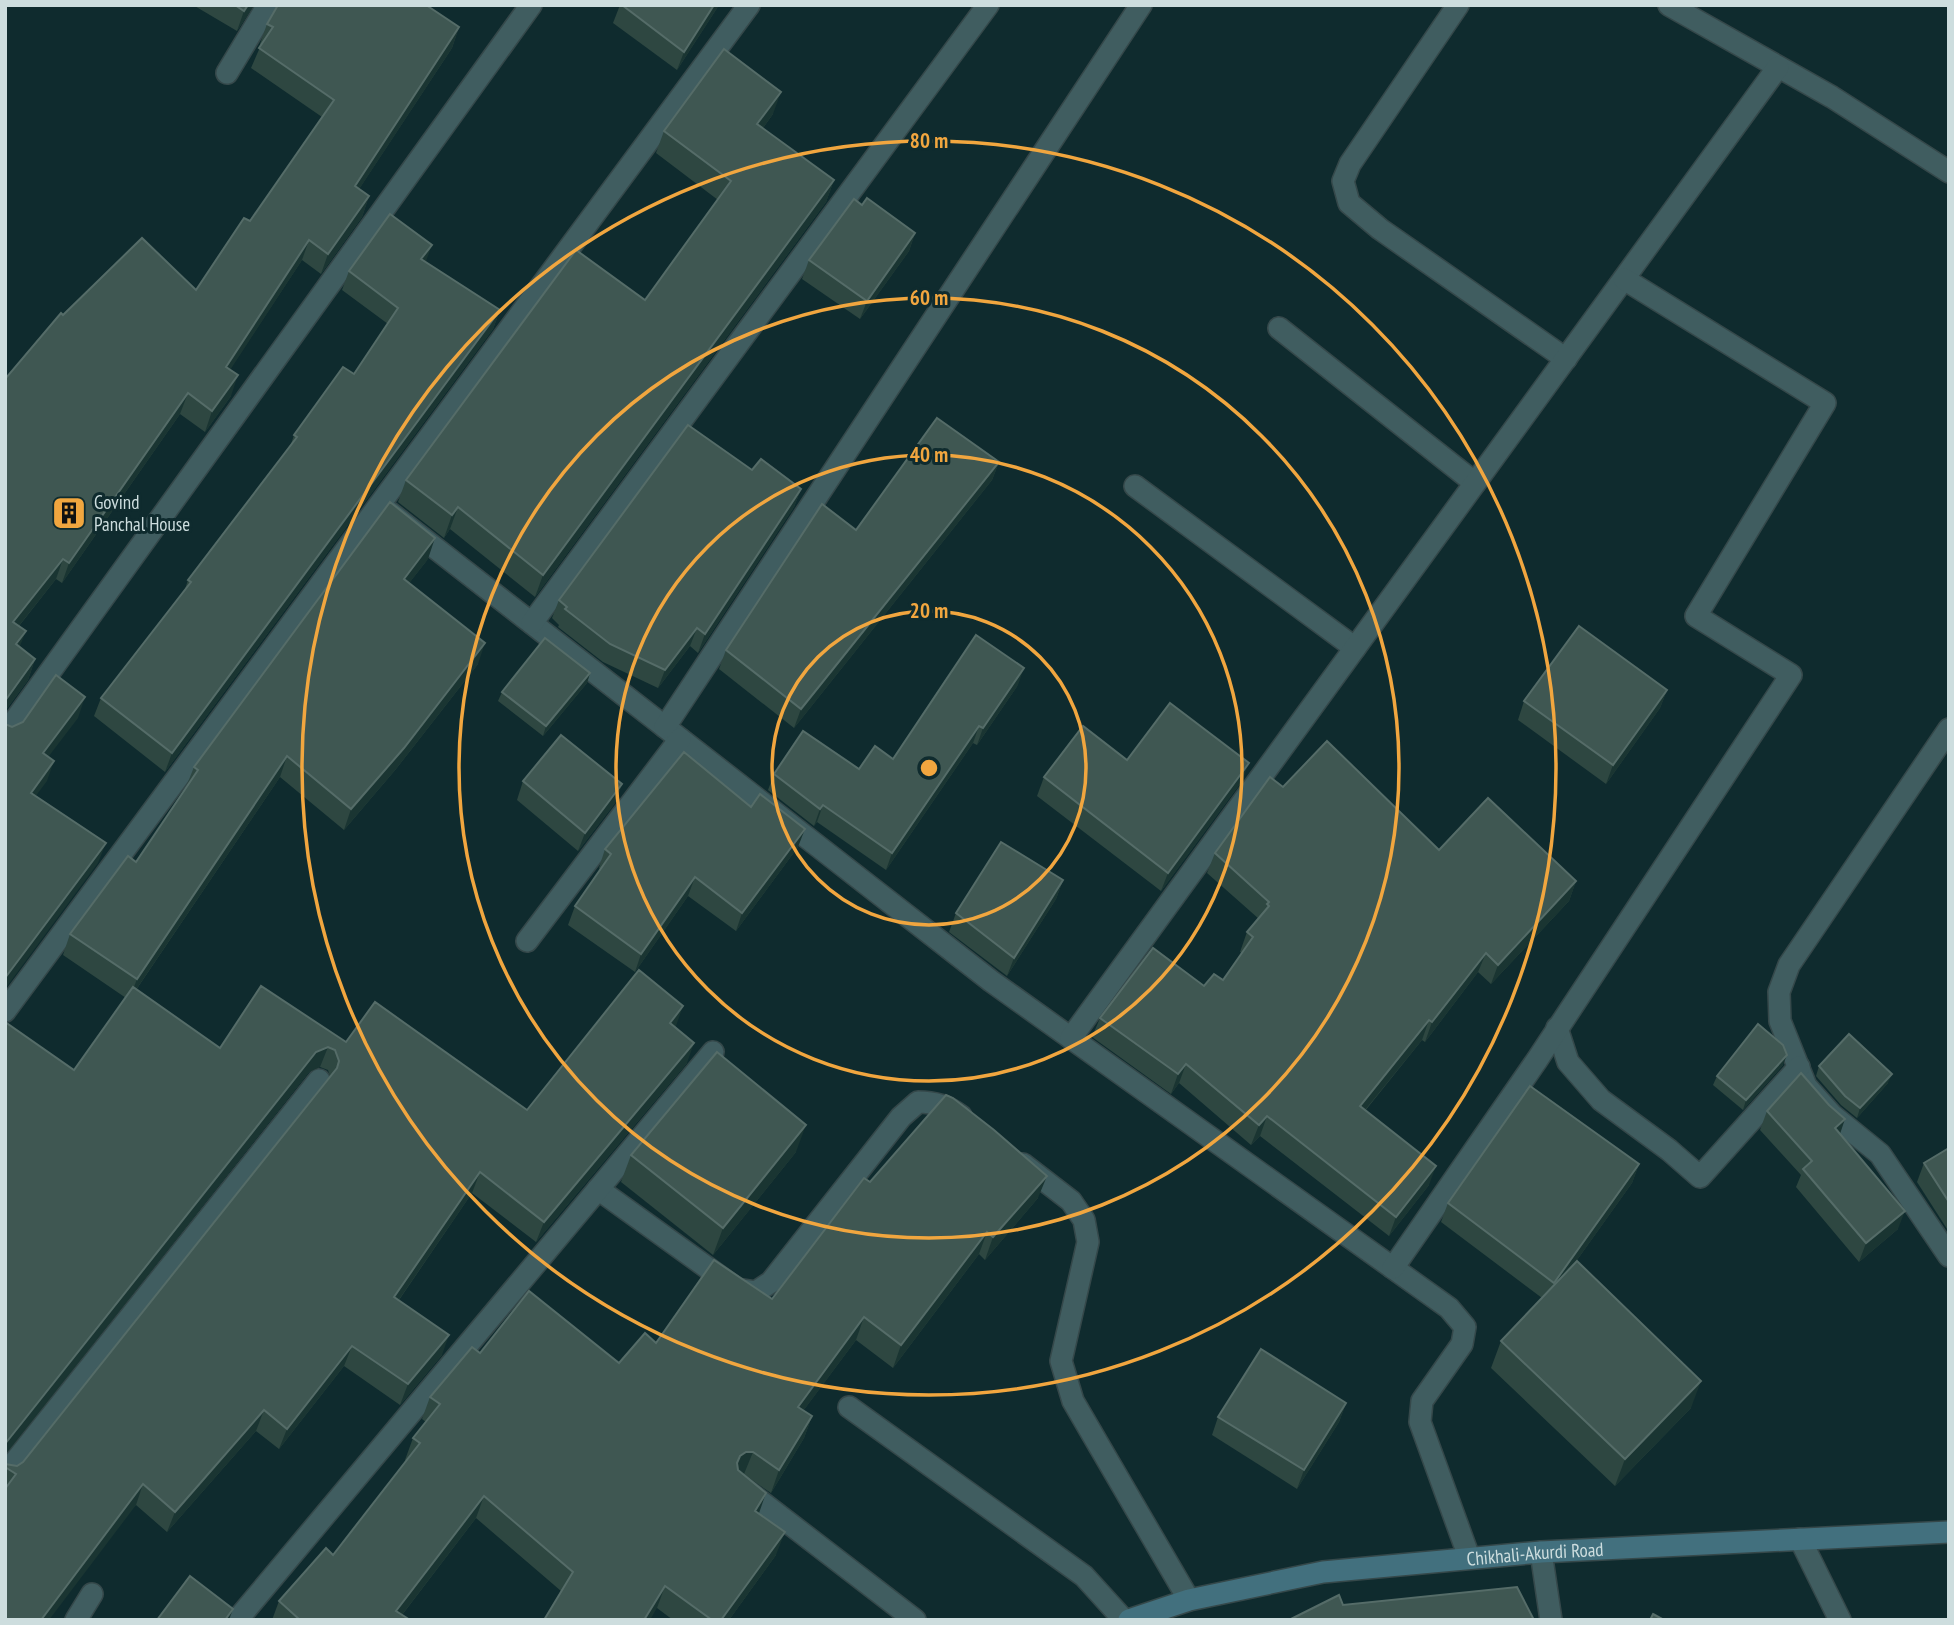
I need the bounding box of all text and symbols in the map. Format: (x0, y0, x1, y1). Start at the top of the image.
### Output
text: 80 m (910, 127, 948, 154)
text: 60 m (910, 284, 948, 311)
text: 40 m (910, 441, 948, 468)
place label: Govind Panchal House (94, 490, 190, 536)
building icon: Govind Panchal House (50, 494, 88, 532)
text: 20 m (910, 597, 948, 624)
centre of rings (917, 756, 941, 780)
street label: Chikhali-Akurdi Road (1466, 1537, 1604, 1571)

